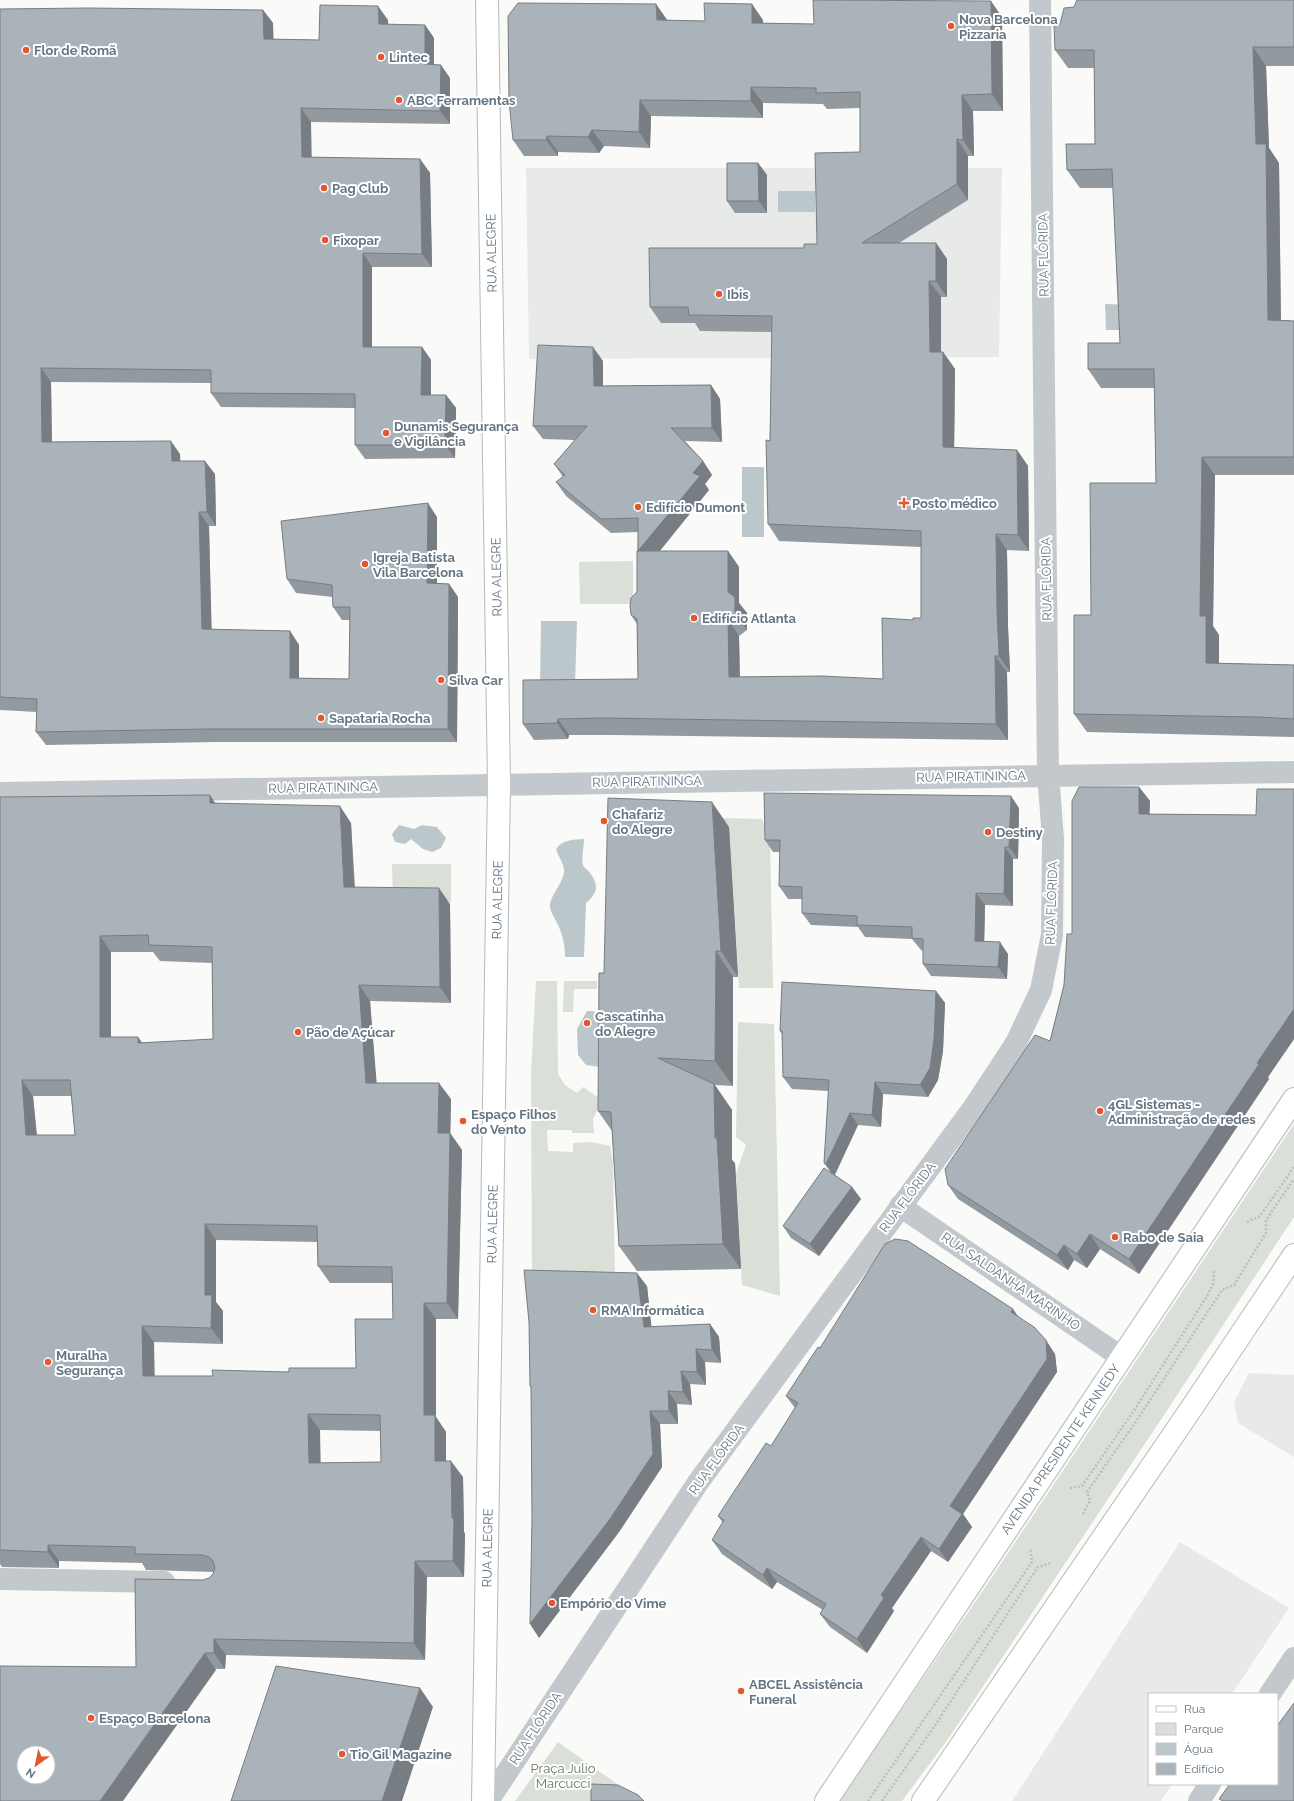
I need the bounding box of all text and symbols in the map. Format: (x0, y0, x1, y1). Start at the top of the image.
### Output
place label: Nova Barcelona Pizzaria (959, 12, 1058, 42)
marker: Nova Barcelona Pizzaria (946, 21, 956, 31)
place label: Flor de Romã (34, 43, 117, 58)
marker: Flor de Romã (21, 45, 31, 55)
place label: Lintec (389, 50, 428, 65)
marker: Lintec (376, 52, 386, 62)
place label: ABC Ferramentas (407, 93, 516, 108)
marker: ABC Ferramentas (394, 95, 404, 105)
place label: Pag Club (332, 181, 388, 196)
marker: Pag Club (319, 183, 329, 193)
street label: RUA ALEGRE (483, 213, 500, 293)
street label: RUA FLÓRIDA (1035, 213, 1052, 297)
place label: Fixopar (333, 233, 379, 248)
marker: Fixopar (320, 235, 330, 245)
place label: Ibis (727, 287, 749, 302)
marker: Ibis (714, 289, 724, 299)
place label: Dunamis Segurança e Vigilância (394, 419, 519, 449)
marker: Dunamis Segurança e Vigilância (381, 428, 391, 438)
place label: Posto médico (912, 496, 997, 511)
marker: Posto médico (899, 498, 909, 508)
place label: Edifício Dumont (646, 500, 745, 515)
marker: Edifício Dumont (633, 502, 643, 512)
street label: RUA ALEGRE (488, 537, 505, 617)
street label: RUA FLÓRIDA (1038, 537, 1055, 621)
place label: Igreja Batista Vila Barcelona (373, 550, 464, 580)
marker: Igreja Batista Vila Barcelona (360, 559, 370, 569)
place label: Edifício Atlanta (702, 611, 797, 626)
marker: Edifício Atlanta (689, 613, 699, 623)
place label: Silva Car (449, 673, 503, 688)
marker: Silva Car (436, 675, 446, 685)
place label: Sapataria Rocha (329, 711, 431, 726)
marker: Sapataria Rocha (316, 713, 326, 723)
street label: RUA PIRATININGA (916, 768, 1026, 785)
street label: RUA PIRATININGA (592, 773, 702, 790)
street label: RUA PIRATININGA (268, 779, 378, 796)
place label: Chafariz do Alegre (612, 807, 673, 837)
marker: Chafariz do Alegre (599, 816, 609, 826)
place label: Destiny (996, 825, 1043, 840)
marker: Destiny (983, 827, 993, 837)
street label: RUA ALEGRE (489, 860, 506, 940)
street label: RUA FLÓRIDA (1043, 861, 1060, 945)
place label: Cascatinha do Alegre (595, 1009, 665, 1039)
marker: Cascatinha do Alegre (582, 1018, 592, 1028)
place label: Pão de Açúcar (306, 1025, 395, 1040)
marker: Pão de Açúcar (293, 1027, 303, 1037)
place label: 4GL Sistemas - Administração de redes (1108, 1097, 1256, 1127)
marker: 4GL Sistemas - Administração de redes (1095, 1106, 1105, 1116)
place label: Espaço Filhos do Vento (471, 1107, 557, 1137)
marker: Espaço Filhos do Vento (458, 1116, 468, 1126)
street label: RUA FLÓRIDA (876, 1159, 939, 1235)
street label: RUA ALEGRE (484, 1184, 501, 1264)
street label: RUA SALDANHA MARINHO (939, 1229, 1083, 1334)
place label: Rabo de Saia (1123, 1230, 1204, 1245)
marker: Rabo de Saia (1110, 1232, 1120, 1242)
place label: RMA Informática (601, 1303, 705, 1318)
marker: RMA Informática (588, 1305, 598, 1315)
place label: Muralha Segurança (56, 1348, 124, 1378)
marker: Muralha Segurança (43, 1357, 53, 1367)
street label: AVENIDA PRESIDENTE KENNEDY (998, 1361, 1123, 1537)
street label: RUA FLÓRIDA (686, 1421, 747, 1498)
street label: RUA ALEGRE (479, 1508, 496, 1588)
place label: Empório do Vime (560, 1596, 666, 1611)
marker: Empório do Vime (547, 1598, 557, 1608)
place label: ABCEL Assistência Funeral (749, 1677, 864, 1707)
marker: ABCEL Assistência Funeral (736, 1686, 746, 1696)
street label: RUA FLÓRIDA (506, 1689, 565, 1767)
legend (1148, 1693, 1278, 1785)
text: Rua (1184, 1702, 1205, 1716)
place label: Espaço Barcelona (99, 1711, 211, 1726)
marker: Espaço Barcelona (86, 1713, 96, 1723)
text: Parque (1184, 1722, 1224, 1736)
text: Água (1184, 1742, 1213, 1756)
north arrow (16, 1745, 56, 1785)
place label: Tio Gil Magazine (350, 1747, 452, 1762)
marker: Tio Gil Magazine (337, 1749, 347, 1759)
park label: Praça Julio Marcucci (531, 1761, 596, 1791)
text: Edifício (1184, 1762, 1224, 1776)
text: N (24, 1765, 38, 1781)

